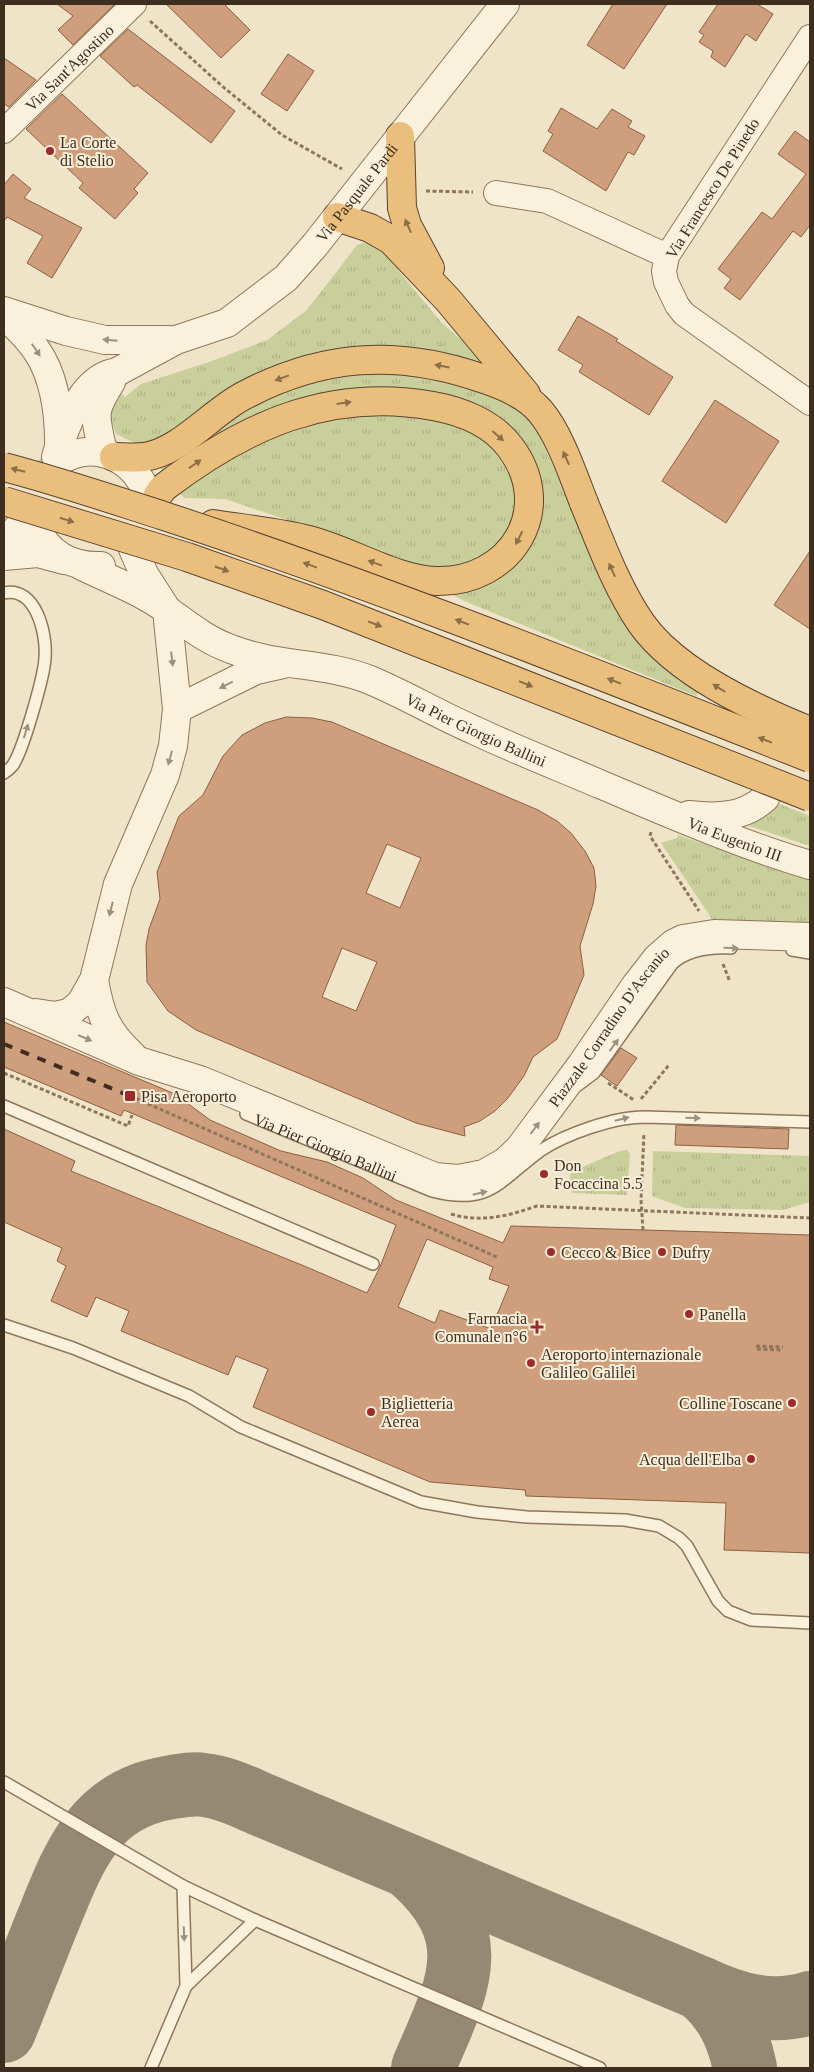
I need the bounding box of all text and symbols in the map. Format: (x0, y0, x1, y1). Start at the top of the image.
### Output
street label: Via Sant'Agostino (22, 21, 117, 114)
street label: Via Francesco De Pinedo (662, 115, 763, 262)
place label: La Corte di Stelio (60, 134, 116, 169)
street label: Via Pasquale Pardi (313, 140, 401, 245)
marker: La Corte di Stelio (44, 145, 56, 157)
one-way arrow (404, 219, 412, 233)
one-way arrow (101, 335, 117, 343)
one-way arrow (31, 343, 41, 357)
one-way arrow (434, 361, 450, 369)
one-way arrow (275, 375, 290, 382)
one-way arrow (336, 399, 352, 407)
one-way arrow (492, 431, 505, 442)
one-way arrow (561, 451, 569, 465)
one-way arrow (188, 459, 202, 469)
one-way arrow (10, 466, 25, 474)
one-way arrow (60, 516, 75, 524)
one-way arrow (515, 531, 523, 545)
one-way arrow (367, 559, 382, 567)
one-way arrow (302, 561, 317, 569)
one-way arrow (607, 563, 615, 577)
one-way arrow (215, 565, 230, 573)
one-way arrow (455, 617, 470, 625)
one-way arrow (368, 621, 382, 629)
one-way arrow (168, 651, 176, 667)
one-way arrow (606, 677, 621, 685)
one-way arrow (519, 680, 533, 688)
one-way arrow (219, 681, 234, 689)
one-way arrow (713, 683, 726, 692)
street label: Via Pier Giorgio Ballini (403, 690, 549, 770)
one-way arrow (22, 723, 30, 738)
one-way arrow (758, 736, 772, 744)
one-way arrow (166, 750, 174, 765)
street label: Via Eugenio III (685, 814, 784, 865)
one-way arrow (107, 901, 115, 916)
street label: Piazzale Corradino D'Ascanio (545, 944, 672, 1110)
one-way arrow (724, 944, 740, 952)
one-way arrow (78, 1034, 92, 1042)
one-way arrow (609, 1038, 619, 1051)
place label: Pisa Aeroporto (141, 1088, 237, 1106)
marker: Pisa Aeroporto (123, 1089, 137, 1103)
street label: Via Pier Giorgio Ballini (251, 1110, 400, 1185)
one-way arrow (615, 1115, 630, 1123)
one-way arrow (685, 1115, 701, 1123)
one-way arrow (530, 1121, 540, 1135)
place label: Don Focaccina 5.5 (554, 1157, 643, 1192)
marker: Don Focaccina 5.5 (538, 1168, 550, 1180)
one-way arrow (473, 1189, 488, 1197)
place label: Cecco & Bice (561, 1244, 651, 1261)
place label: Dufry (672, 1244, 710, 1262)
marker: Cecco & Bice (545, 1246, 557, 1258)
marker: Dufry (656, 1246, 668, 1258)
place label: Panella (699, 1306, 746, 1323)
marker: Panella (683, 1308, 695, 1320)
place label: Farmacia Comunale n°6 (435, 1310, 527, 1345)
marker: Farmacia Comunale n°6 (531, 1321, 543, 1333)
place label: Aeroporto internazionale Galileo Galilei (541, 1346, 701, 1381)
marker: Aeroporto internazionale Galileo Galilei (525, 1357, 537, 1369)
place label: Biglietteria Aerea (381, 1395, 453, 1430)
place label: Colline Toscane (679, 1395, 782, 1412)
marker: Colline Toscane (786, 1397, 798, 1409)
marker: Biglietteria Aerea (365, 1406, 377, 1418)
place label: Acqua dell'Elba (639, 1451, 741, 1469)
marker: Acqua dell'Elba (745, 1453, 757, 1465)
one-way arrow (180, 1927, 188, 1943)

